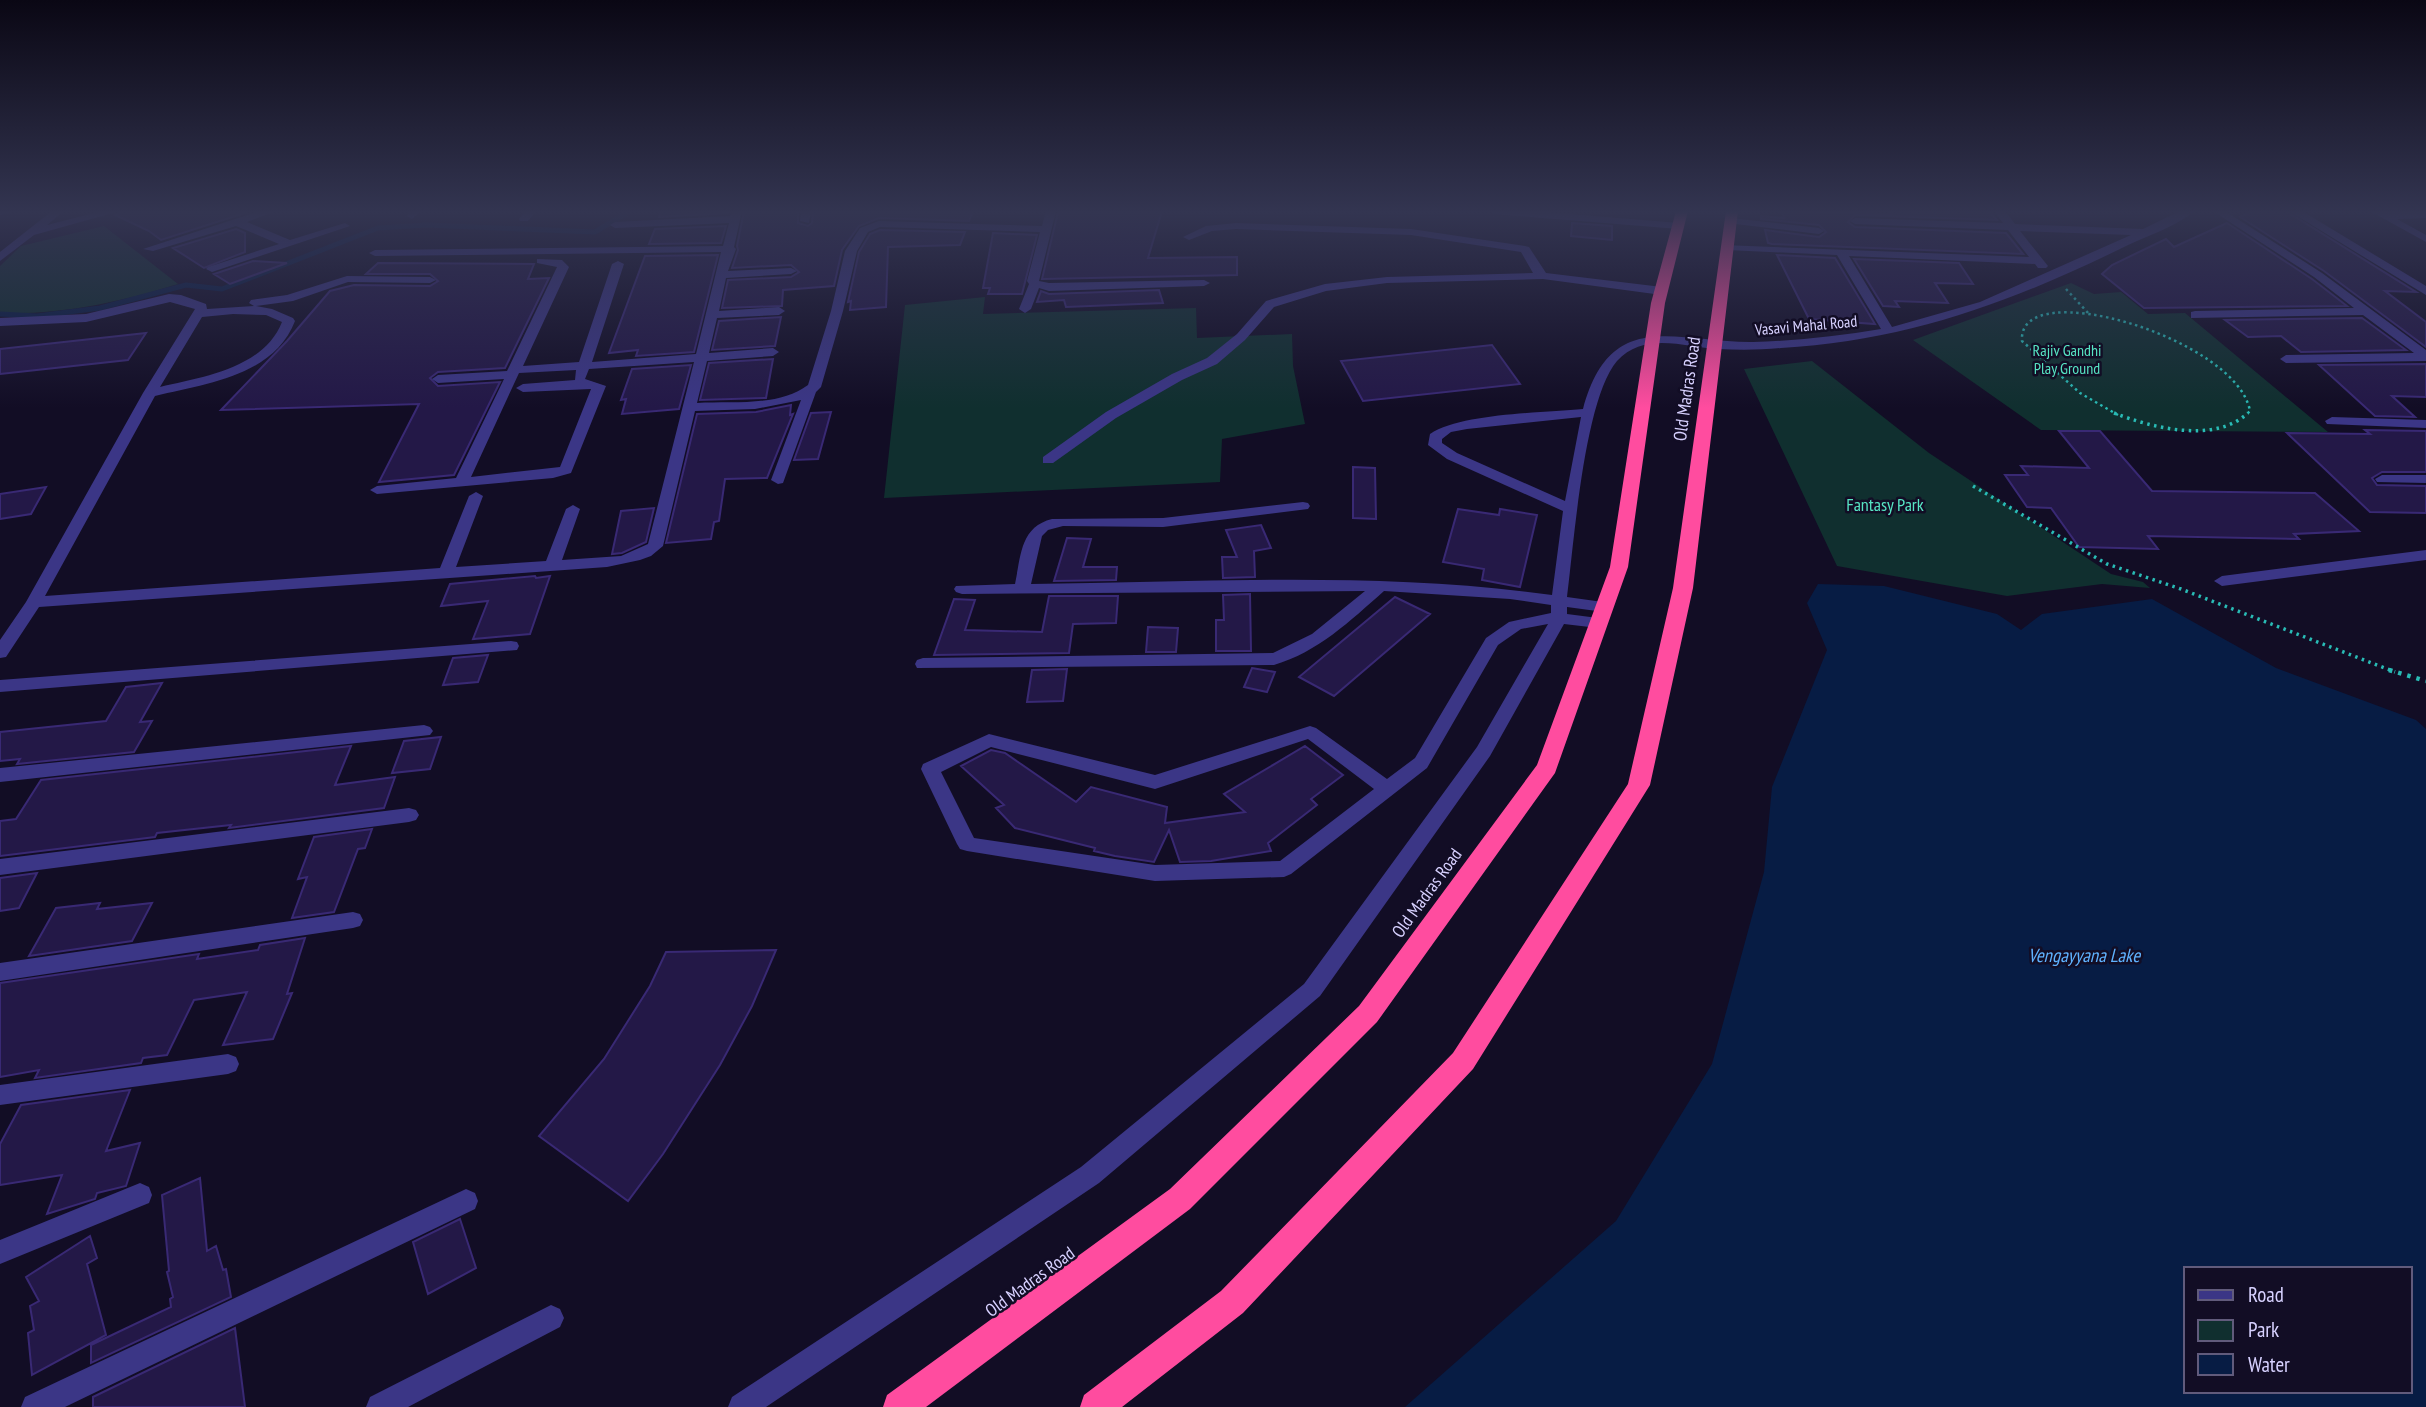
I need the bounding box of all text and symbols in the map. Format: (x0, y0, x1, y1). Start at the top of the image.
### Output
street label: Vasavi Mahal Road (1753, 311, 1858, 340)
street label: Old Madras Road (1668, 335, 1705, 442)
park label: Rajiv Gandhi Play Ground (2033, 340, 2101, 378)
park label: Fantasy Park (1846, 493, 1924, 516)
street label: Old Madras Road (1386, 844, 1467, 942)
water label: Vengayyana Lake (2028, 943, 2141, 967)
street label: Old Madras Road (981, 1241, 1079, 1322)
legend (2184, 1267, 2412, 1393)
text: Road (2248, 1281, 2284, 1308)
text: Park (2248, 1316, 2279, 1343)
text: Water (2248, 1351, 2290, 1378)

